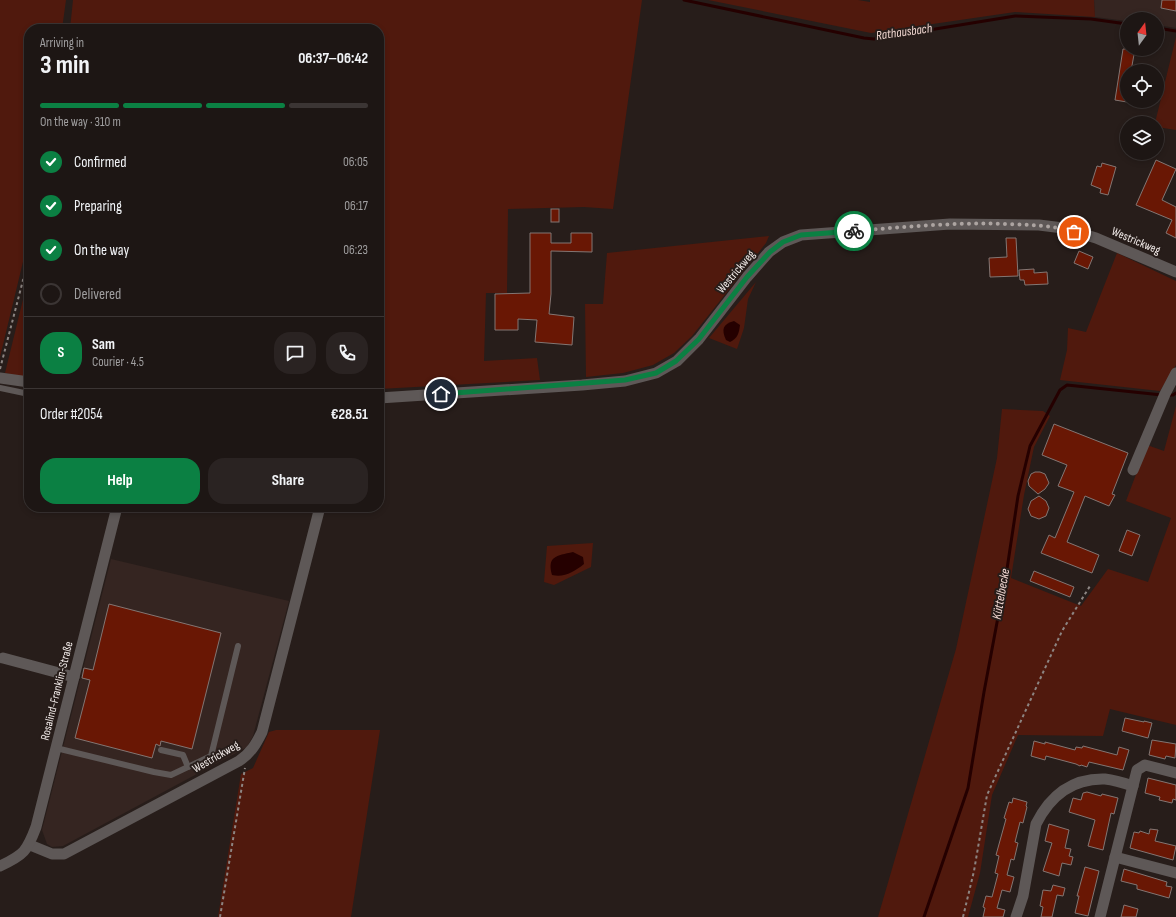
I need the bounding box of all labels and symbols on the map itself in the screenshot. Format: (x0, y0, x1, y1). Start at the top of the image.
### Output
north arrow (1120, 12, 1164, 56)
water label: Rathausbach (875, 20, 934, 44)
courier (834, 211, 874, 251)
pin (1057, 215, 1091, 249)
street label: Westrickweg (1109, 224, 1163, 258)
street label: Westrickweg (714, 247, 759, 297)
pin (424, 377, 458, 411)
water label: Küttelbecke (989, 567, 1013, 621)
street label: Rosalind-Franklin-Straße (37, 640, 77, 742)
street label: Westrickweg (190, 737, 242, 776)

